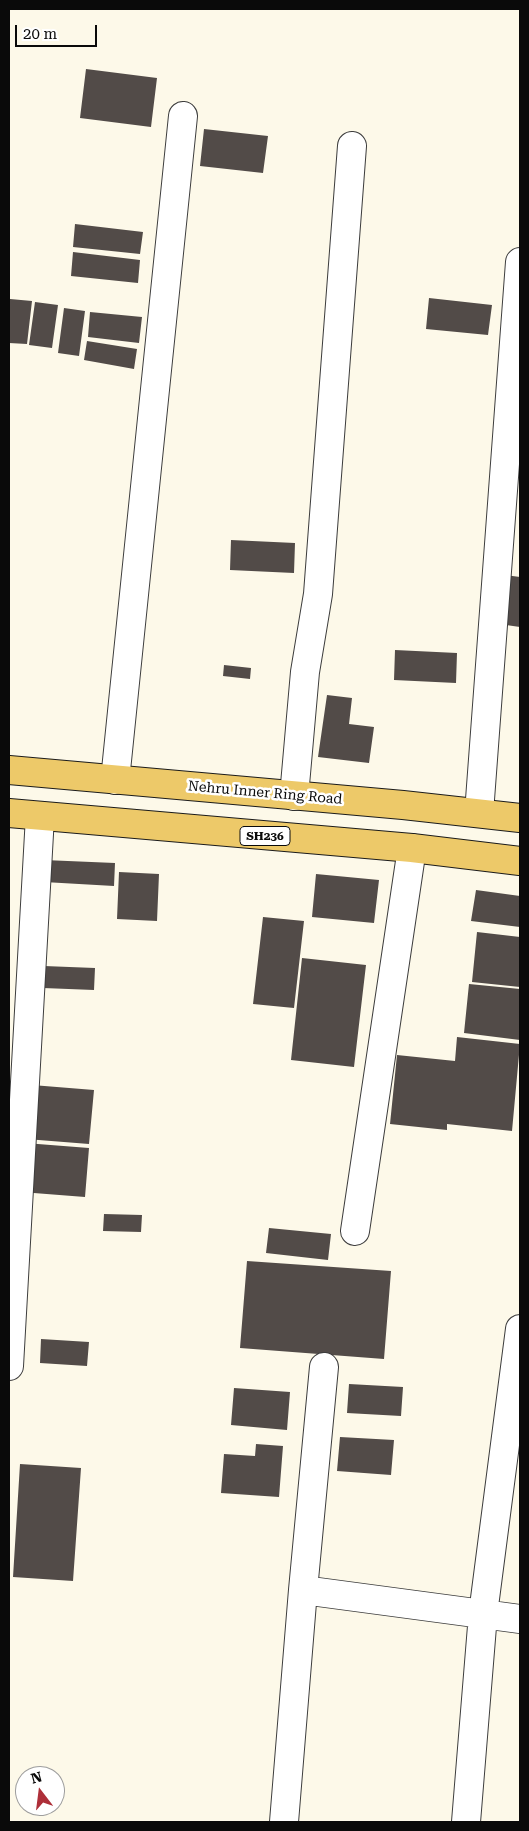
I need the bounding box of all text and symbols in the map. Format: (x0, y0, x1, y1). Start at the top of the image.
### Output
scale bar (18, 15, 100, 47)
text: 20 m (23, 25, 57, 43)
street label: Nehru Inner Ring Road (187, 778, 343, 808)
road number: SH236 (240, 826, 290, 846)
north arrow (15, 1766, 65, 1816)
text: N (29, 1768, 44, 1787)

